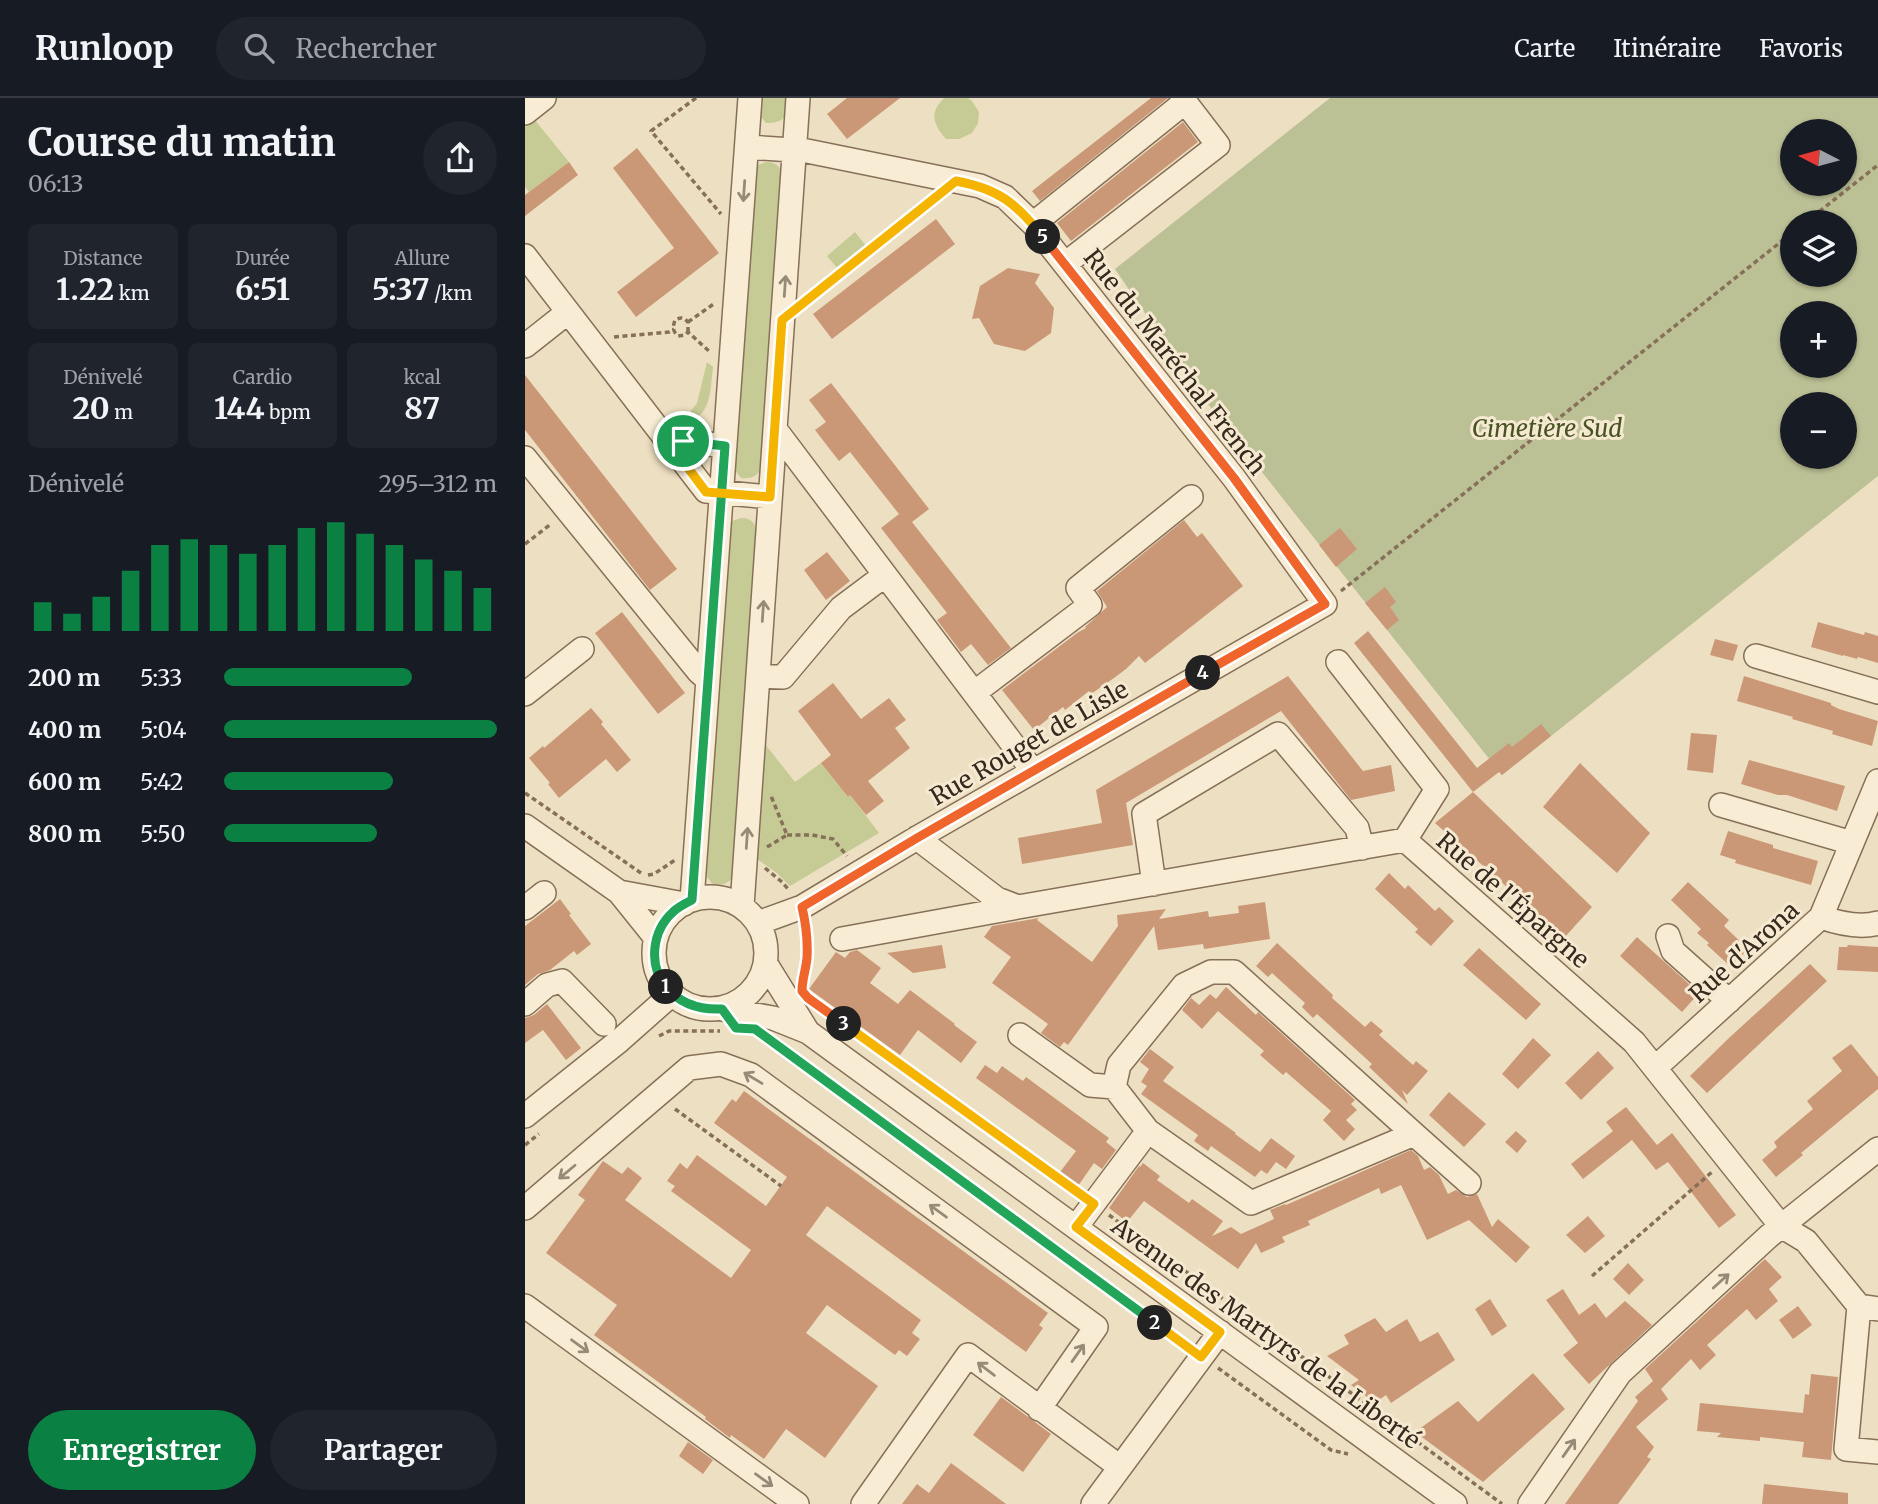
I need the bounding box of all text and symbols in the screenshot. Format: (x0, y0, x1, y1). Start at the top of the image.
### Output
search box (216, 17, 706, 80)
text: Runloop (35, 28, 174, 69)
icon: search (240, 29, 278, 67)
text: Rechercher (296, 32, 437, 65)
text: Carte (1514, 33, 1575, 64)
text: Itinéraire (1613, 33, 1721, 64)
text: Favoris (1759, 33, 1843, 64)
text: Course du matin (28, 119, 336, 166)
north arrow (1780, 119, 1857, 196)
map controls (1780, 119, 1857, 469)
button: share (423, 121, 497, 195)
text: 06:13 (28, 169, 84, 198)
one-way arrow (737, 179, 750, 202)
button: layers (1780, 210, 1857, 287)
pin: 5 (1025, 220, 1061, 254)
text: 5 (1037, 224, 1048, 248)
street label: Rue du Maréchal French (1077, 243, 1273, 481)
text: Distance (63, 246, 143, 270)
text: Durée (235, 246, 290, 270)
text: Allure (395, 246, 450, 270)
text: 1.22 (56, 270, 114, 308)
text: 6:51 (235, 270, 290, 308)
text: 5:37 (372, 270, 430, 308)
one-way arrow (779, 276, 792, 298)
text: km (114, 281, 150, 305)
text: /km (430, 281, 472, 305)
button: + (1780, 301, 1857, 378)
text: Dénivelé (63, 365, 143, 389)
text: Cardio (233, 365, 292, 389)
text: kcal (403, 365, 441, 389)
text: 20 (73, 389, 110, 427)
text: 144 (214, 389, 264, 427)
text: 87 (404, 389, 440, 427)
button: − (1780, 392, 1857, 469)
text: m (110, 400, 133, 424)
text: bpm (264, 400, 311, 424)
pin (653, 411, 713, 471)
park label: Cimetière Sud (1472, 413, 1622, 444)
icon: arrive (664, 422, 702, 460)
text: Dénivelé (28, 469, 124, 498)
text: 295–312 m (378, 469, 497, 498)
one-way arrow (756, 600, 769, 623)
pin: 4 (1185, 656, 1221, 690)
text: 4 (1196, 660, 1209, 684)
text: 200 m (28, 663, 100, 692)
text: 5:33 (140, 663, 182, 692)
street label: Rue Rouget de Lisle (924, 674, 1134, 812)
text: 400 m (28, 715, 102, 744)
text: 5:04 (140, 715, 186, 744)
text: 600 m (28, 767, 101, 796)
text: 5:42 (140, 767, 183, 796)
text: 800 m (28, 819, 101, 848)
text: 5:50 (140, 819, 185, 848)
street label: Rue de l'Épargne (1430, 824, 1596, 975)
one-way arrow (741, 827, 754, 850)
street label: Rue d'Arona (1683, 894, 1805, 1009)
pin: 1 (649, 970, 683, 1004)
text: 1 (661, 974, 670, 998)
pin: 3 (827, 1006, 861, 1042)
text: 3 (838, 1011, 849, 1035)
one-way arrow (744, 1071, 764, 1085)
one-way arrow (559, 1164, 577, 1180)
one-way arrow (929, 1204, 948, 1219)
street label: Avenue des Martyrs de la Liberté (1105, 1210, 1427, 1456)
one-way arrow (1712, 1272, 1729, 1289)
pin: 2 (1137, 1306, 1173, 1340)
text: 2 (1149, 1310, 1160, 1334)
one-way arrow (570, 1339, 589, 1354)
one-way arrow (1071, 1344, 1085, 1363)
one-way arrow (977, 1361, 996, 1376)
button: Enregistrer (28, 1410, 256, 1490)
button: Partager (270, 1410, 497, 1490)
one-way arrow (1562, 1439, 1576, 1458)
one-way arrow (754, 1473, 773, 1488)

